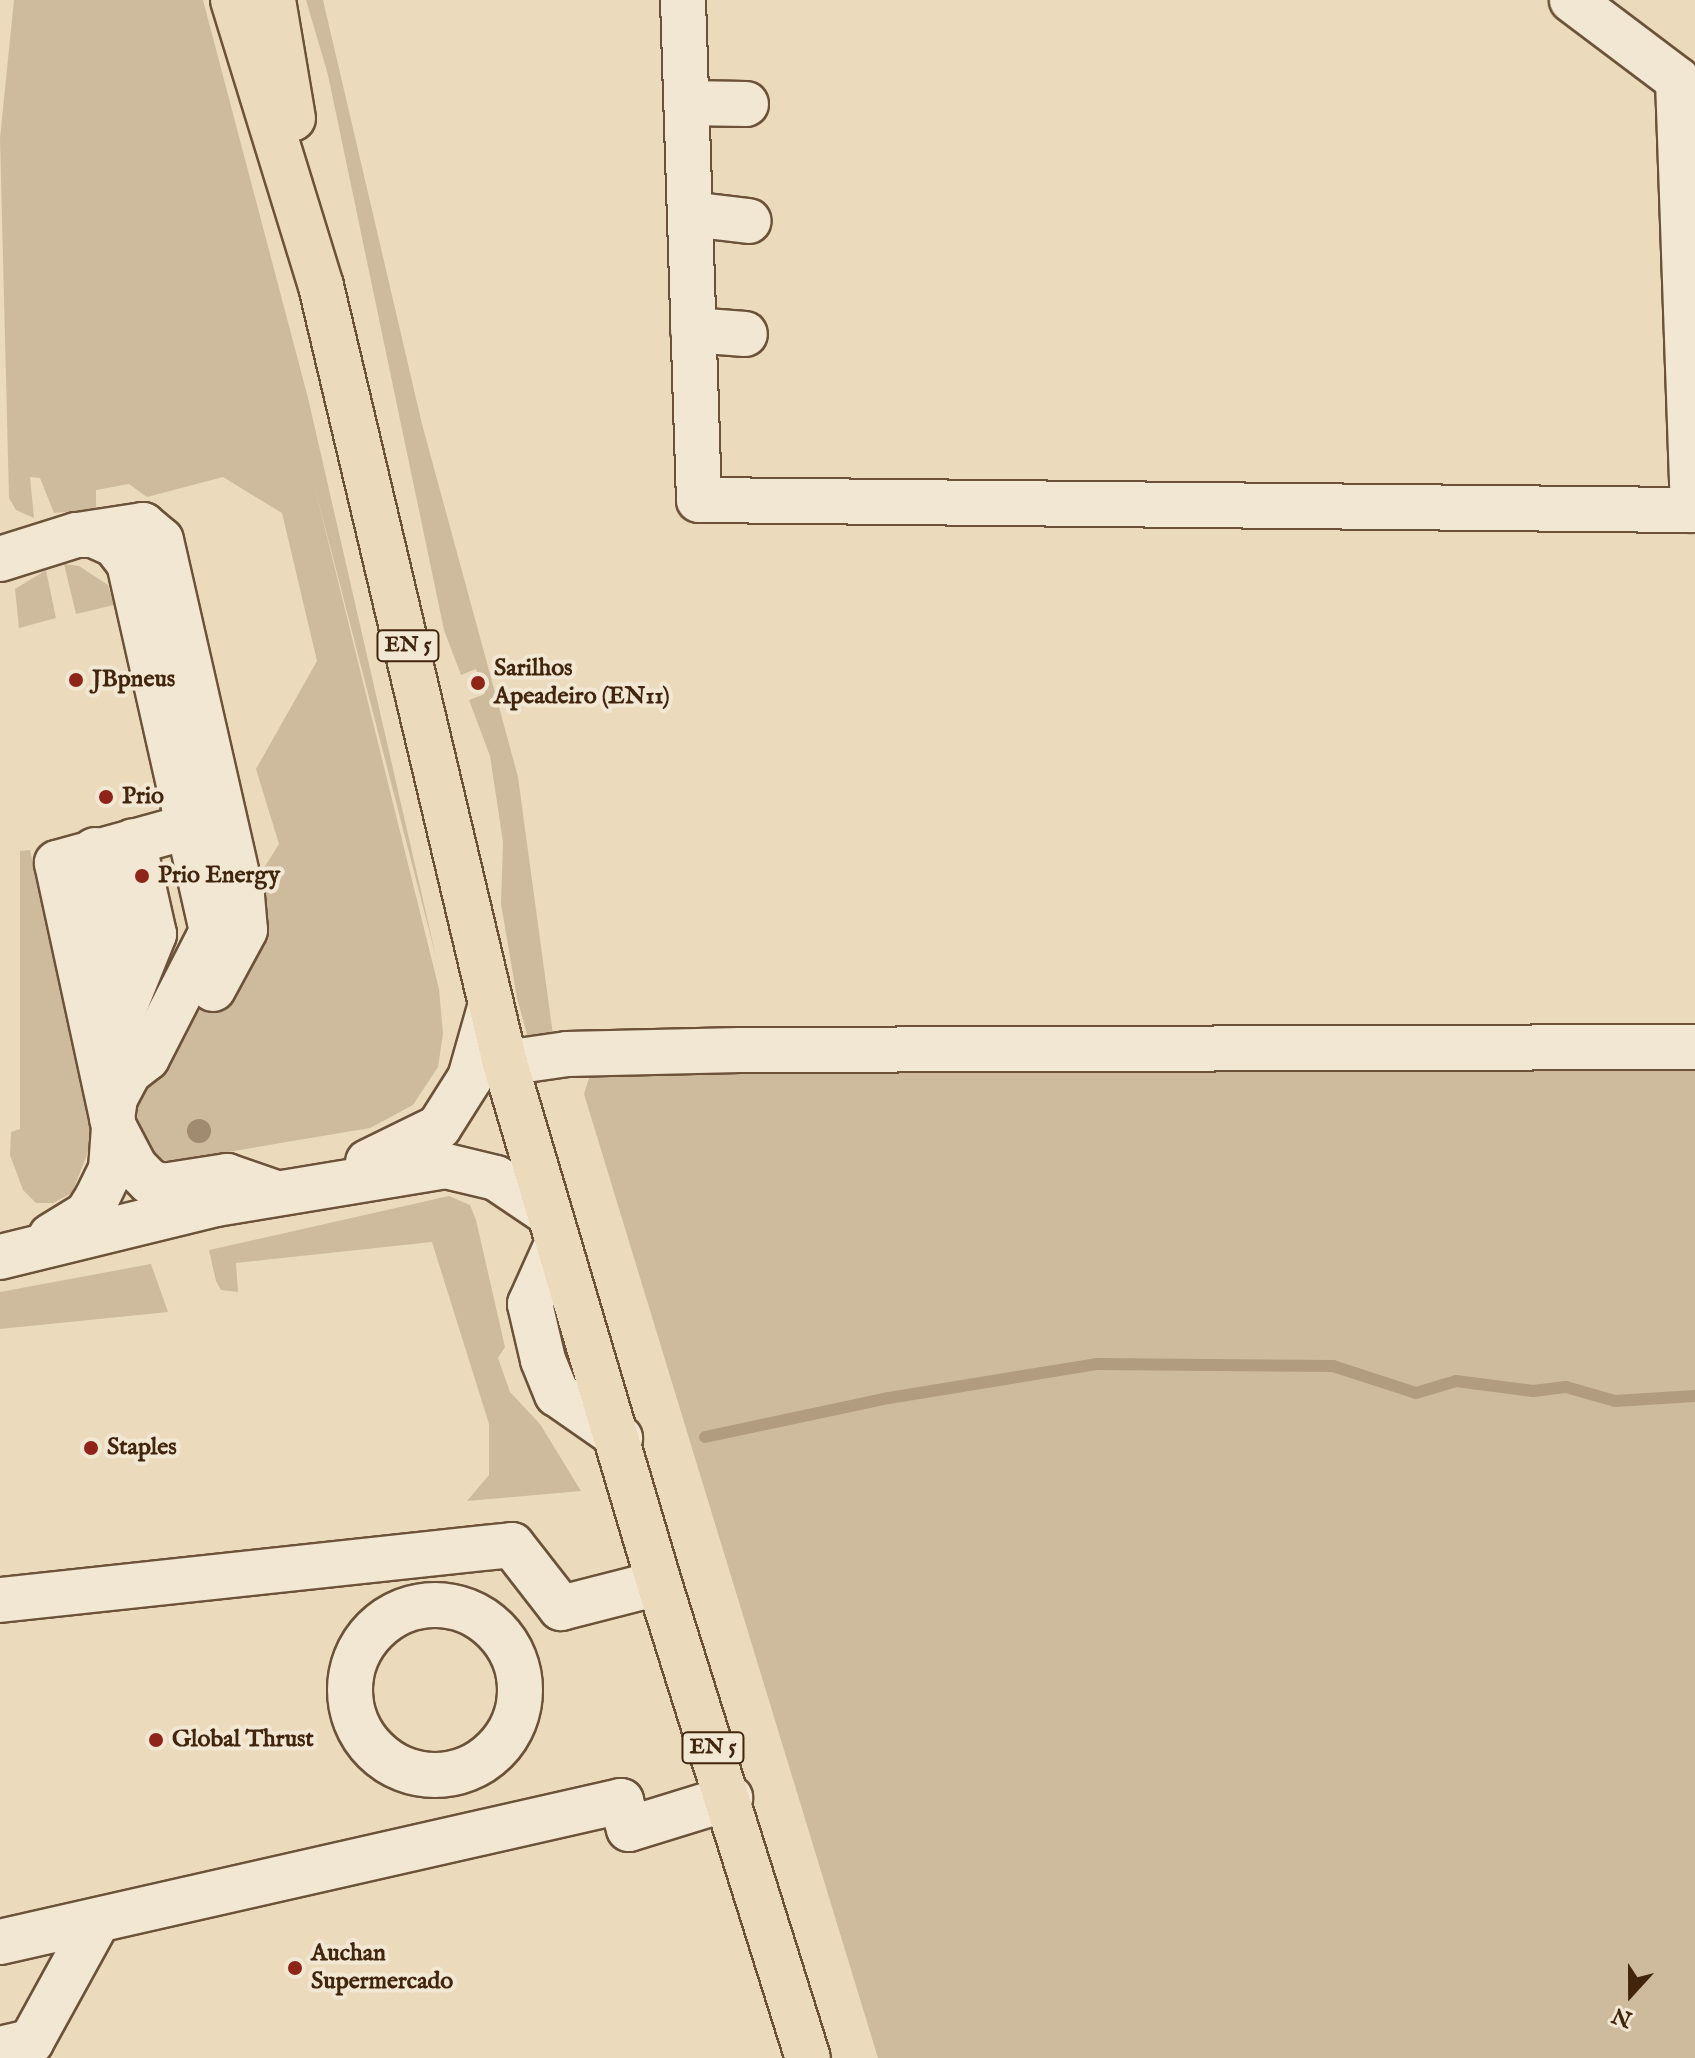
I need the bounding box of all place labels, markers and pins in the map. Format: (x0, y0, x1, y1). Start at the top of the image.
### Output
place label: Sarilhos Apeadeiro (EN11) (494, 655, 670, 711)
place label: JBpneus (92, 666, 175, 694)
marker: JBpneus (67, 671, 85, 689)
marker: Sarilhos Apeadeiro (EN11) (469, 674, 487, 692)
place label: Prio (122, 783, 164, 811)
marker: Prio (97, 788, 115, 806)
place label: Prio Energy (158, 862, 280, 890)
marker: Prio Energy (133, 867, 151, 885)
place label: Staples (107, 1434, 177, 1462)
marker: Staples (82, 1439, 100, 1457)
place label: Global Thrust (172, 1726, 314, 1754)
marker: Global Thrust (147, 1731, 165, 1749)
place label: Auchan Supermercado (311, 1940, 453, 1996)
marker: Auchan Supermercado (286, 1959, 304, 1977)

